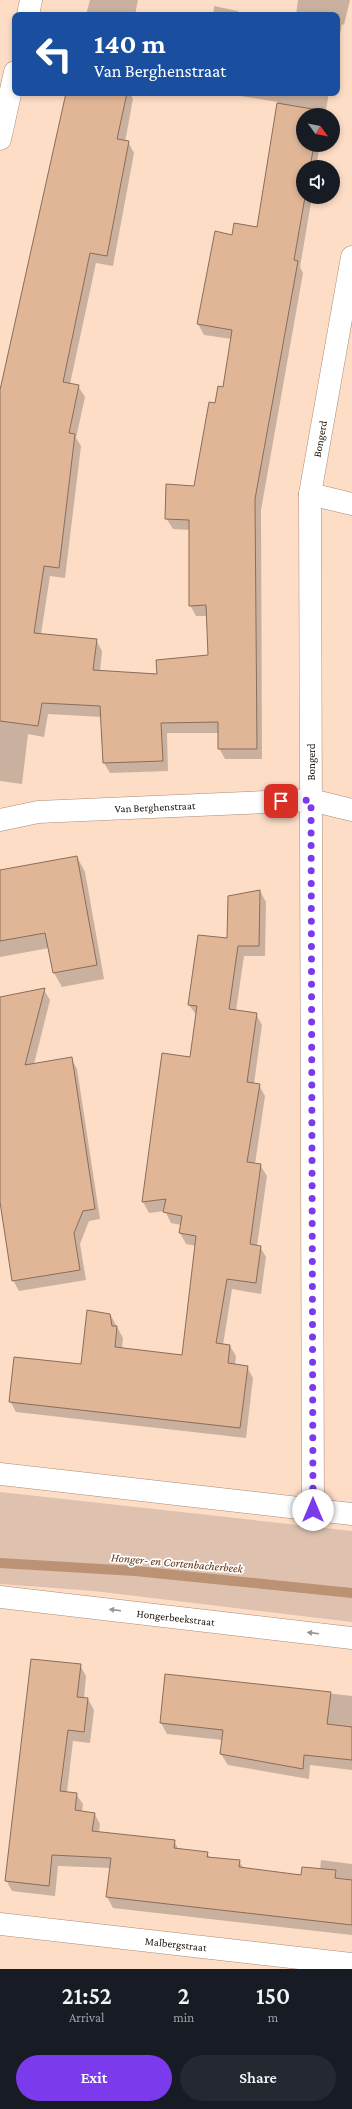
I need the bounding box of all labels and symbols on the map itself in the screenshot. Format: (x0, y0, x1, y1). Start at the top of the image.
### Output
north arrow (296, 108, 340, 152)
street label: Bongerd (311, 419, 329, 458)
street label: Bongerd (305, 743, 318, 780)
pin (264, 784, 298, 818)
street label: Van Berghenstraat (114, 799, 196, 815)
position arrow (292, 1489, 334, 1531)
water label: Honger- en Cortenbacherbeek (110, 1550, 244, 1576)
one-way arrow (109, 1607, 121, 1613)
street label: Hongerbeekstraat (136, 1607, 216, 1628)
one-way arrow (307, 1630, 319, 1636)
street label: Malbergstraat (144, 1935, 208, 1953)

